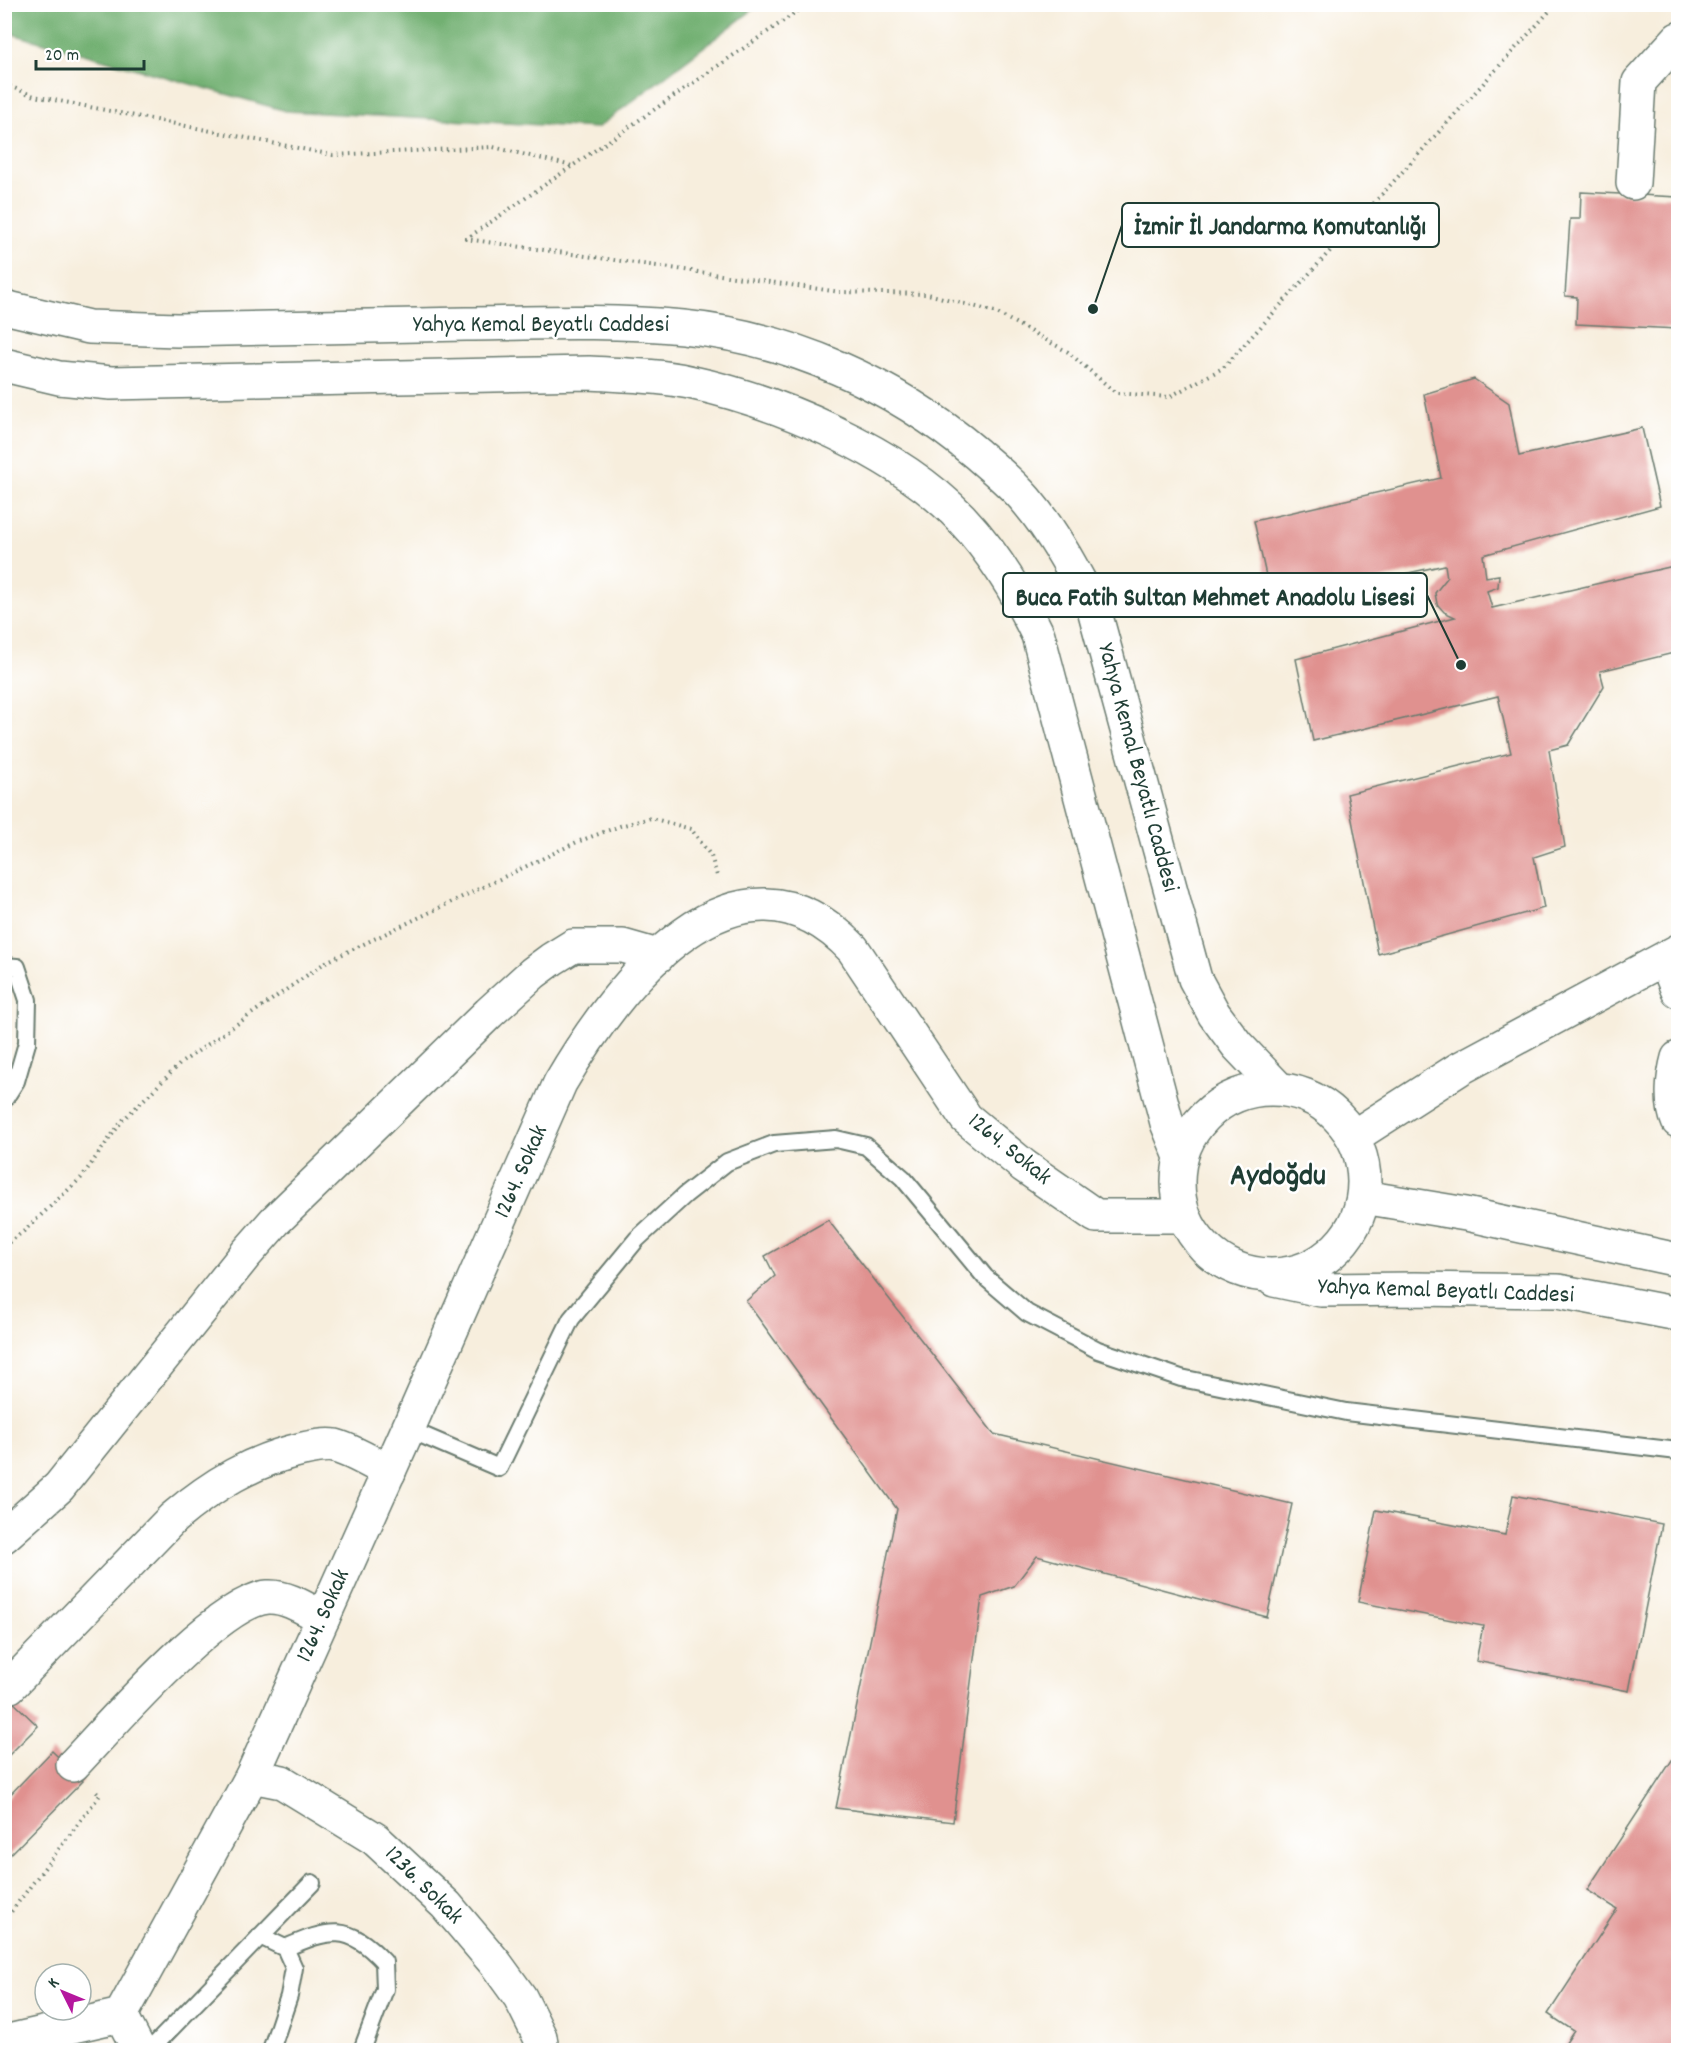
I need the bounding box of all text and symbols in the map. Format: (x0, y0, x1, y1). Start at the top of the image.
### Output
scale bar (36, 33, 144, 71)
text: 20 m (45, 44, 79, 69)
callout: İzmir İl Jandarma Komutanlığı (1122, 203, 1439, 247)
text: İzmir İl Jandarma Komutanlığı (1134, 210, 1426, 247)
street label: Yahya Kemal Beyatlı Caddesi (413, 309, 669, 343)
callout: Buca Fatih Sultan Mehmet Anadolu Lisesi (1003, 573, 1427, 617)
text: Buca Fatih Sultan Mehmet Anadolu Lisesi (1015, 581, 1415, 618)
street label: Yahya Kemal Beyatlı Caddesi (1087, 640, 1187, 896)
street label: 1264. Sokak (960, 1106, 1058, 1194)
street label: 1264. Sokak (486, 1120, 558, 1224)
district label: Aydoğdu (1230, 1157, 1326, 1200)
street label: Yahya Kemal Beyatlı Caddesi (1317, 1271, 1575, 1313)
street label: 1264. Sokak (288, 1564, 360, 1668)
street label: 1236. Sokak (376, 1839, 470, 1933)
north arrow (33, 1962, 93, 2022)
text: K (43, 1972, 65, 1994)

